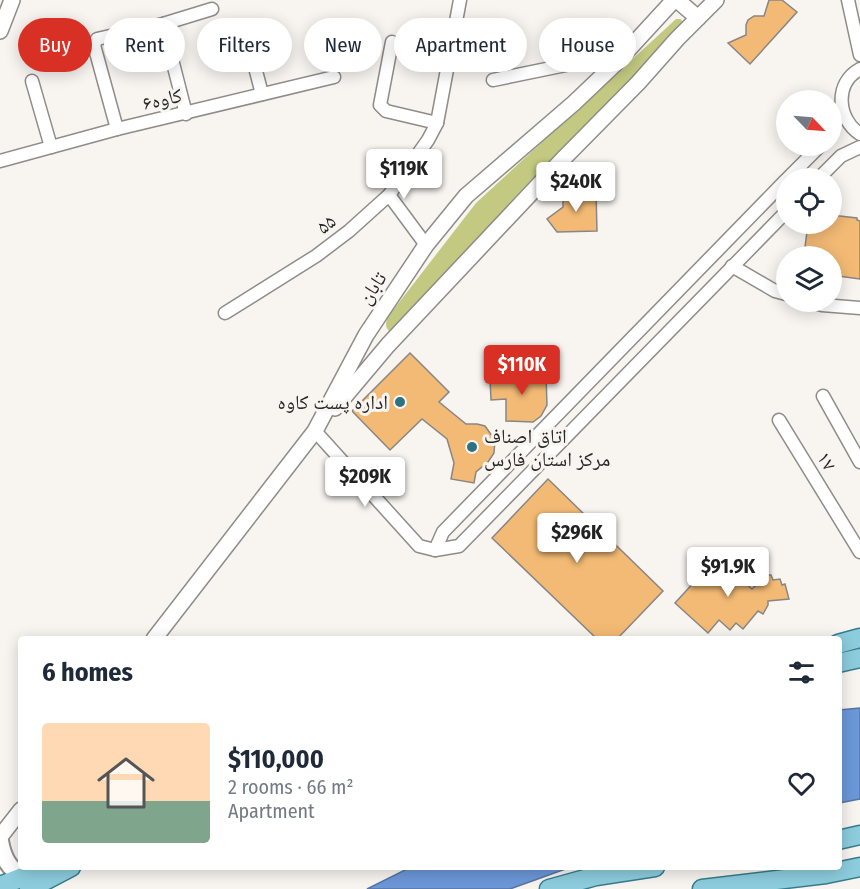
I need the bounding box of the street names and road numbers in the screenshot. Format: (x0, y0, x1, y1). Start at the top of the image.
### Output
street label: کاوه۶ (140, 83, 184, 115)
street label: ۵۵ (312, 209, 340, 239)
street label: تابان (352, 267, 392, 309)
street label: ۱۷ (812, 447, 842, 475)

